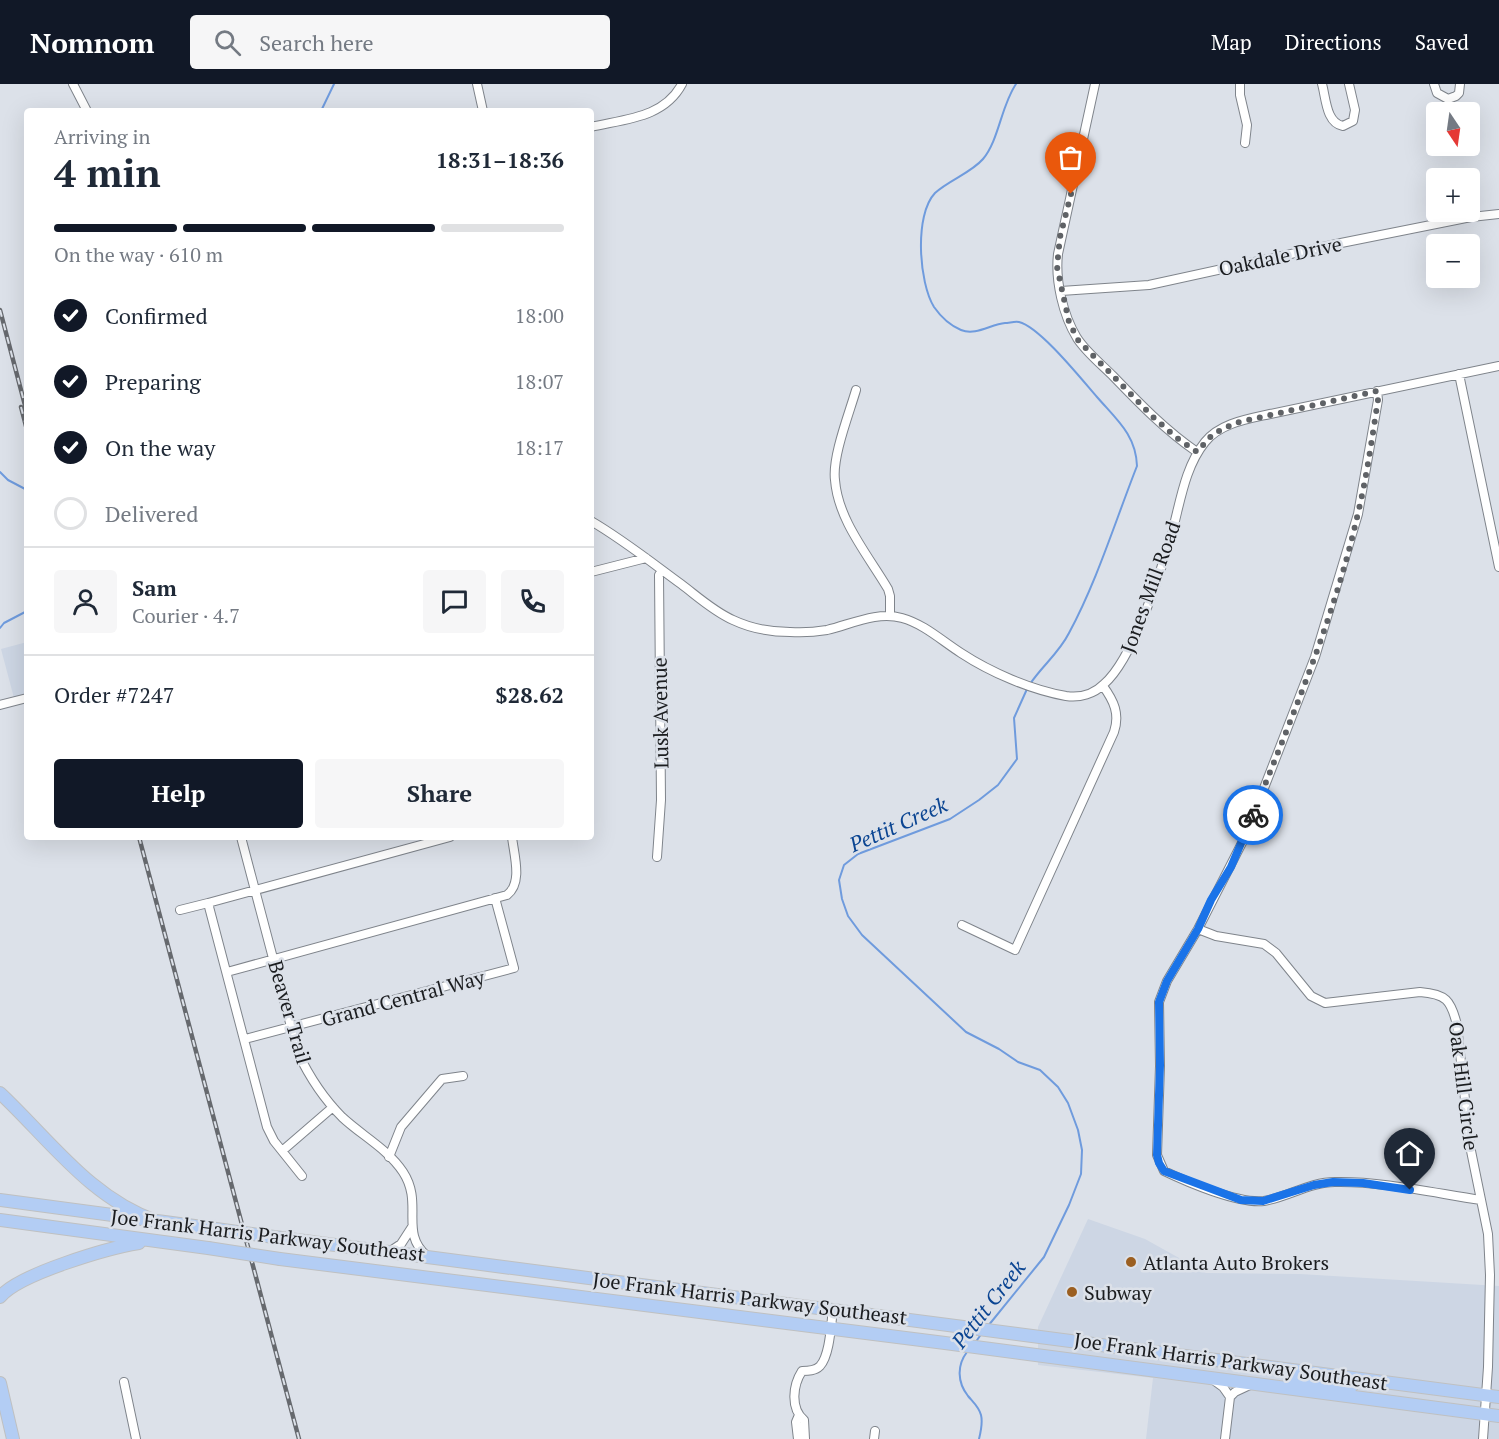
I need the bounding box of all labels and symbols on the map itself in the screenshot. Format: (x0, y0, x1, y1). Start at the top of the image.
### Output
north arrow (1426, 102, 1480, 156)
pin (1045, 132, 1096, 194)
street label: Oakdale Drive (1216, 230, 1344, 282)
street label: Jones Mill Road (1114, 517, 1186, 657)
street label: Lusk Avenue (646, 657, 674, 769)
courier (1223, 785, 1283, 845)
water label: Pettit Creek (844, 790, 952, 858)
street label: Beaver Trail (262, 957, 318, 1067)
street label: Grand Central Way (319, 963, 488, 1033)
street label: Oak Hill Circle (1443, 1020, 1485, 1152)
pin (1384, 1128, 1435, 1190)
street label: Joe Frank Harris Parkway Southeast (109, 1202, 427, 1268)
place label: Atlanta Auto Brokers (1143, 1249, 1329, 1276)
water label: Pettit Creek (944, 1254, 1032, 1355)
marker: Atlanta Auto Brokers (1124, 1255, 1138, 1269)
street label: Joe Frank Harris Parkway Southeast (591, 1265, 909, 1331)
place label: Subway (1084, 1279, 1153, 1306)
marker: Subway (1065, 1285, 1079, 1299)
street label: Joe Frank Harris Parkway Southeast (1072, 1326, 1390, 1396)

